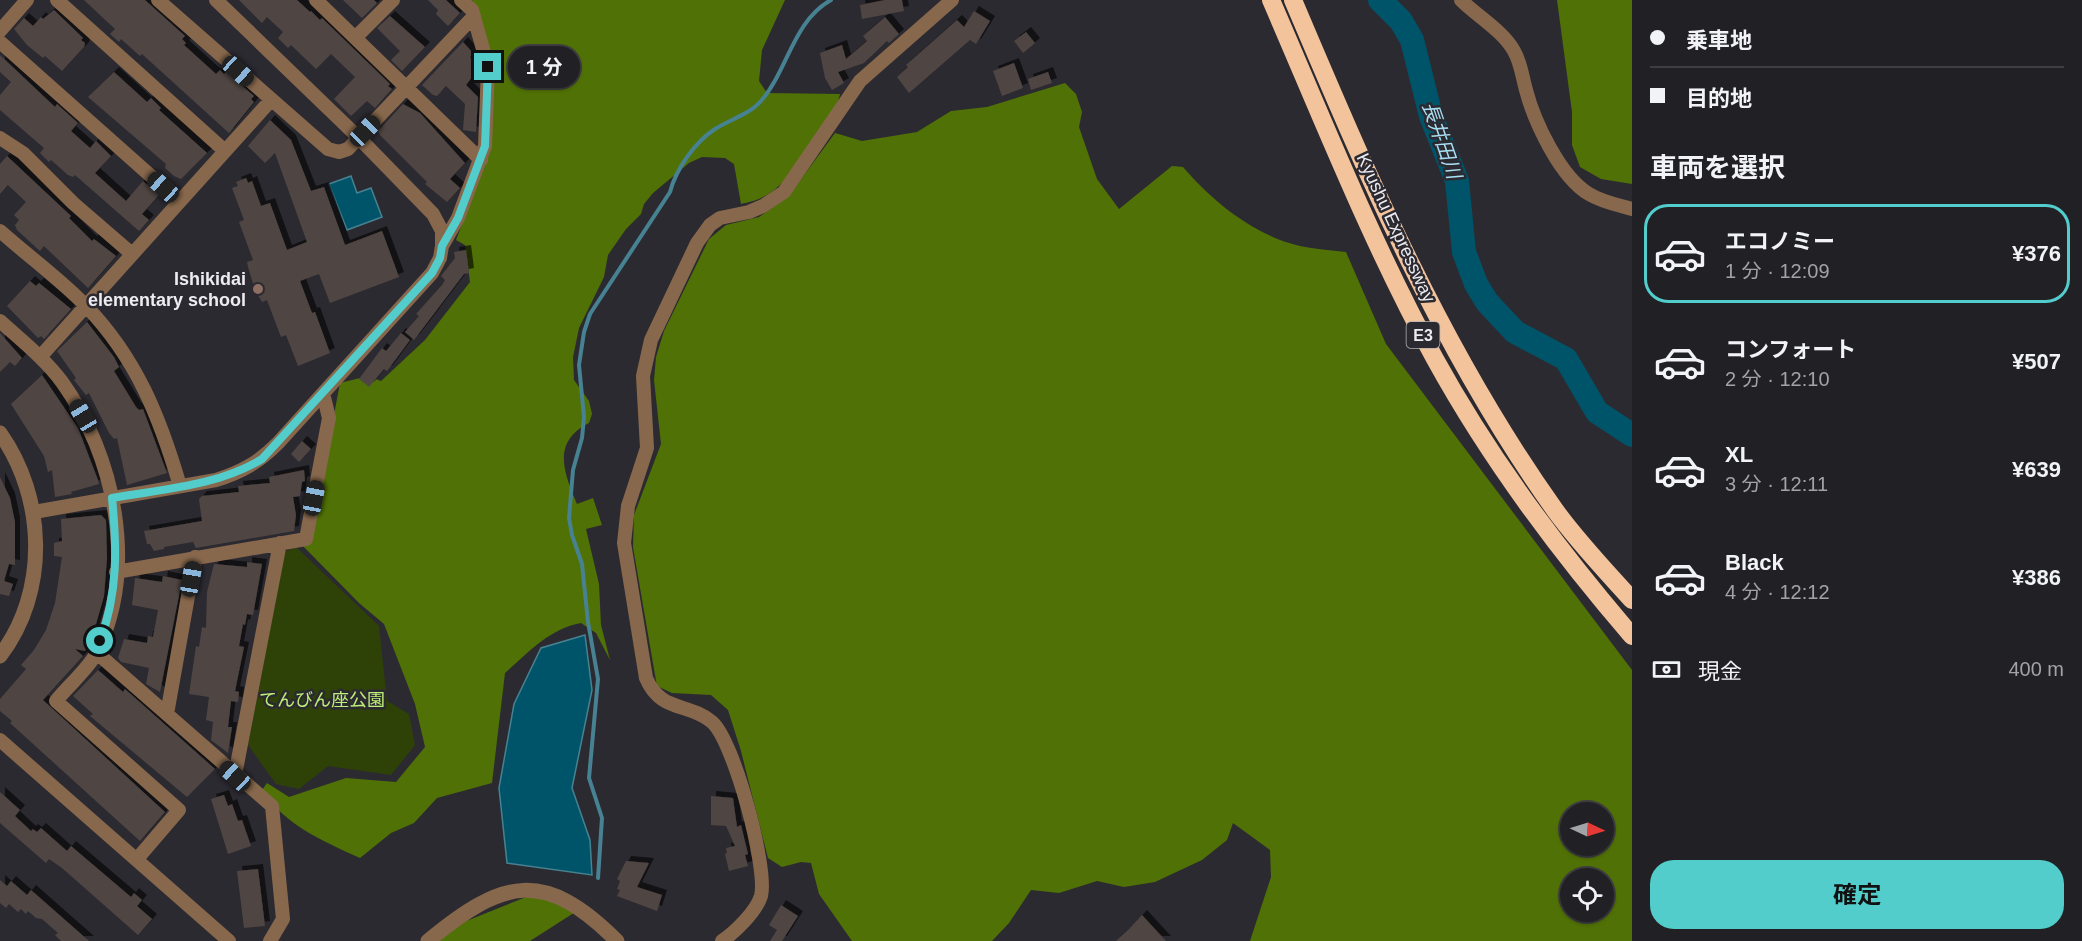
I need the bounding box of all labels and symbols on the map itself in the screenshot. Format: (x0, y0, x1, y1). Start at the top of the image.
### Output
callout: 1 分 (509, 46, 581, 88)
car (219, 52, 257, 90)
route end (474, 53, 501, 80)
water label: 長井田川 (1419, 99, 1466, 183)
car (346, 112, 384, 150)
street label: Kyushu Expressway (1353, 150, 1439, 306)
car (144, 168, 182, 206)
place label: Ishikidai elementary school (88, 269, 246, 310)
marker: Ishikidai elementary school (251, 282, 265, 296)
road number: E3 (1406, 322, 1440, 348)
car (66, 396, 100, 436)
car (302, 479, 326, 517)
car (179, 560, 203, 598)
route start (86, 627, 113, 654)
park label: てんびん座公園 (259, 690, 385, 710)
car (216, 757, 254, 795)
north arrow (1560, 802, 1614, 856)

